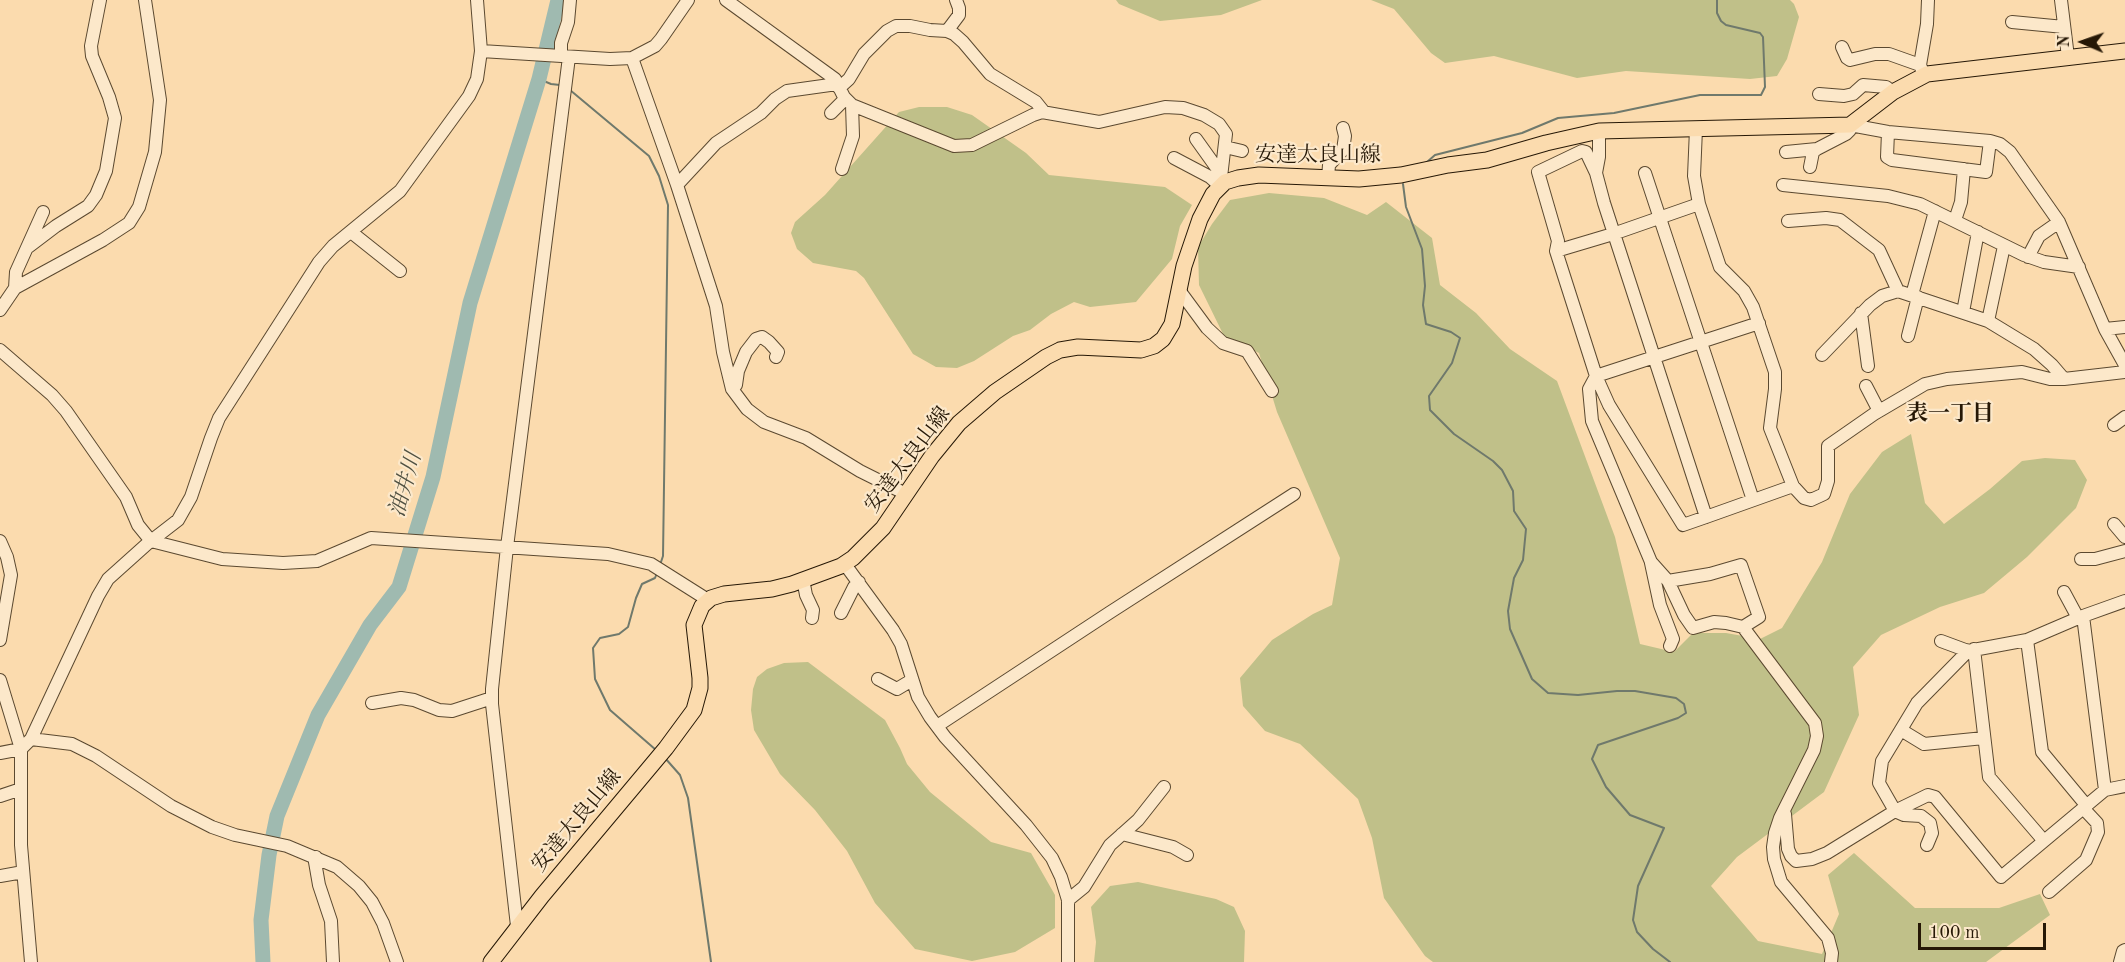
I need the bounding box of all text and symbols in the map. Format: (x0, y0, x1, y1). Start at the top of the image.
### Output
north arrow (2053, 12, 2113, 72)
text: N (2057, 35, 2073, 48)
street label: 安達太良山線 (1255, 142, 1381, 168)
district label: 表一丁目 (1906, 401, 1994, 427)
street label: 安達太良山線 (860, 402, 956, 518)
water label: 油井川 (384, 450, 428, 520)
street label: 安達太良山線 (527, 765, 627, 877)
scale bar (1921, 911, 2048, 949)
text: 100 m (1929, 924, 1980, 942)

